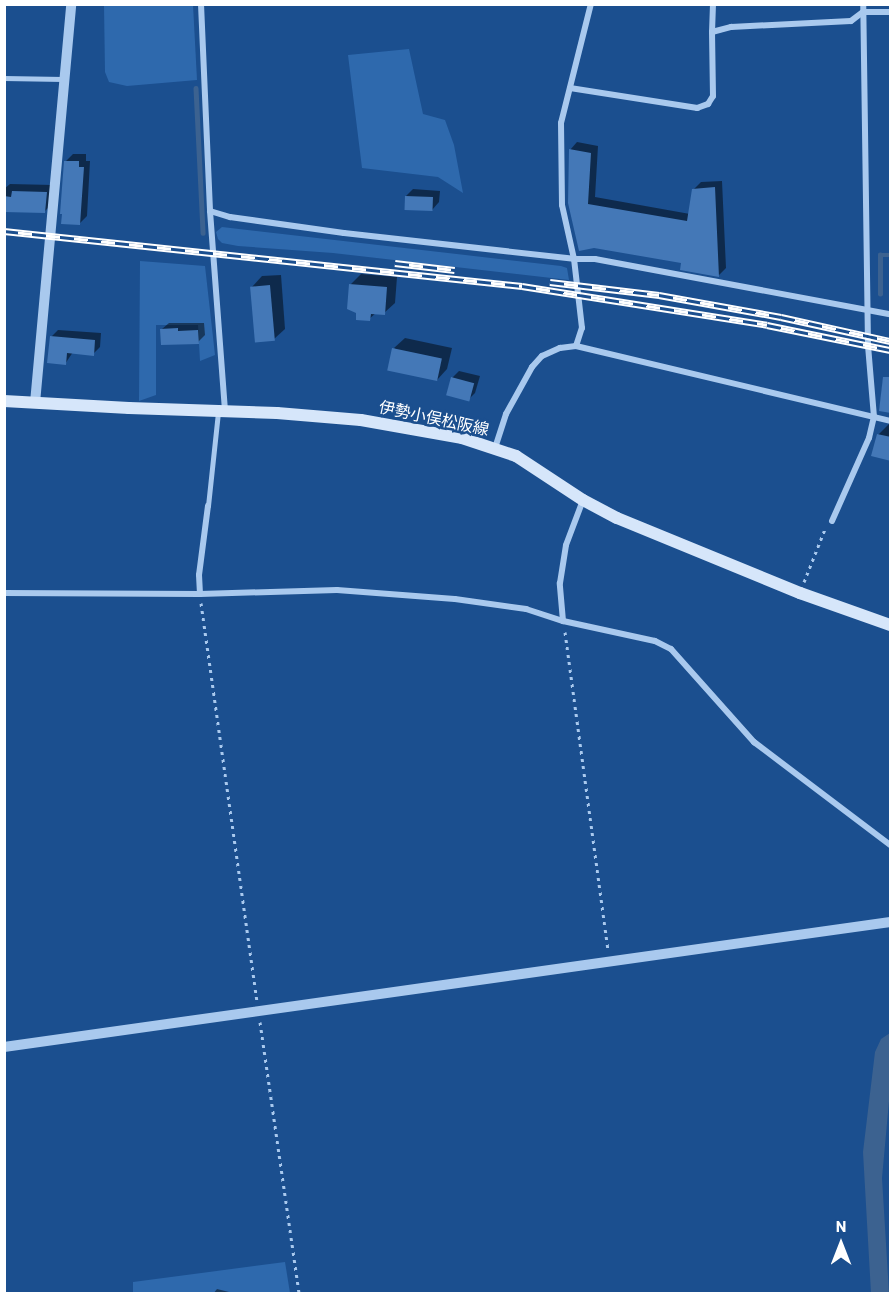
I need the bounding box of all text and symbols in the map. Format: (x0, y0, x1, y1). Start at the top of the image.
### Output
street label: 伊勢小俣松阪線 (377, 397, 491, 439)
north arrow (811, 1214, 871, 1274)
text: N (836, 1216, 846, 1235)

